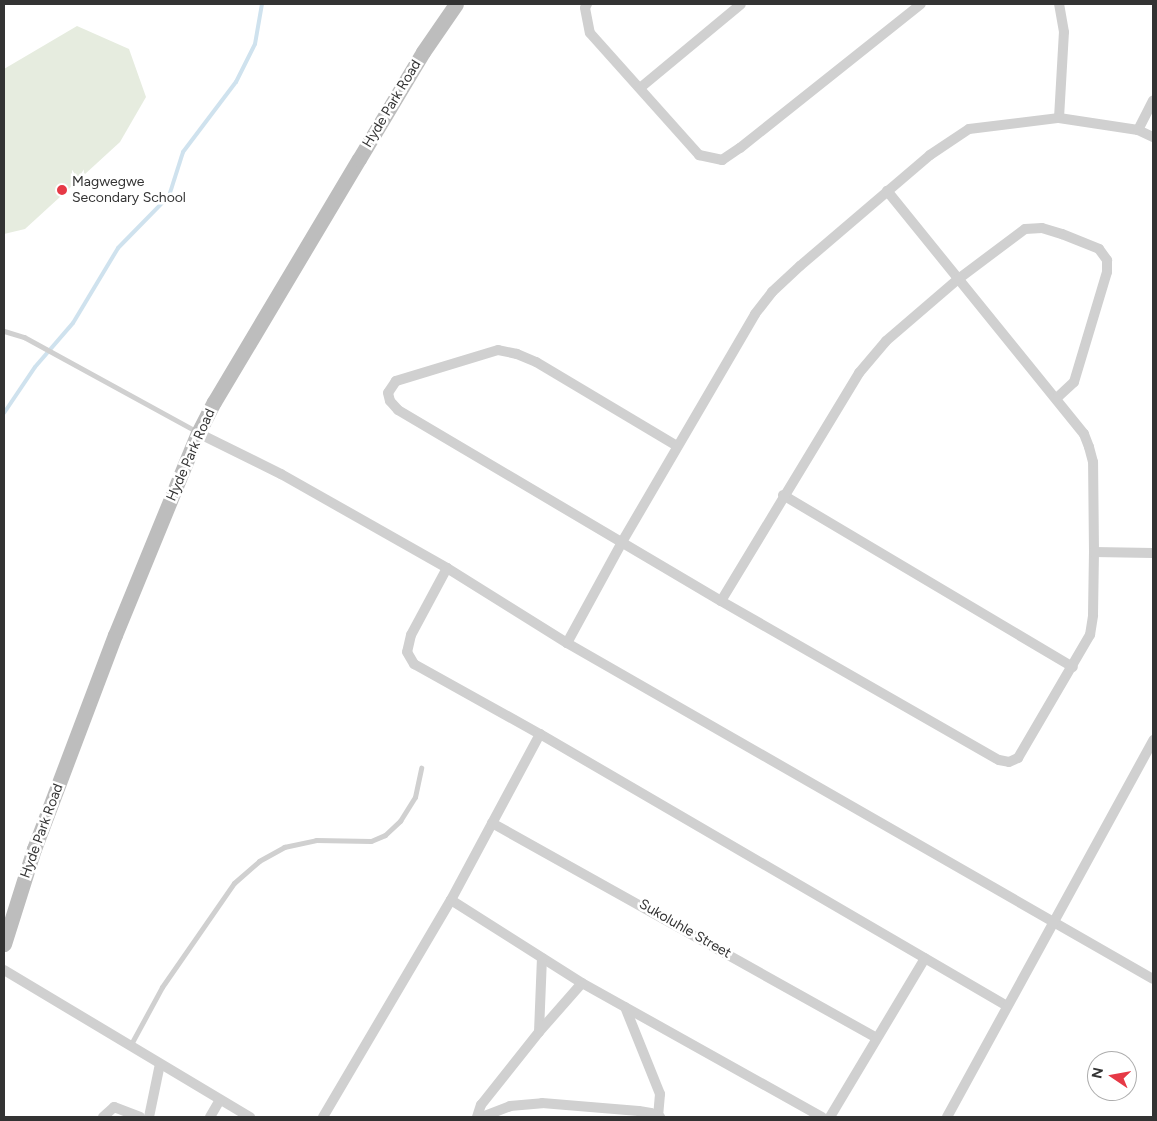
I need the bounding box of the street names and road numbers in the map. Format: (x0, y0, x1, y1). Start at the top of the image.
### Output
street label: Hyde Park Road (359, 57, 425, 151)
street label: Hyde Park Road (163, 406, 219, 504)
street label: Hyde Park Road (17, 781, 67, 881)
street label: Sukoluhle Street (636, 896, 734, 962)

